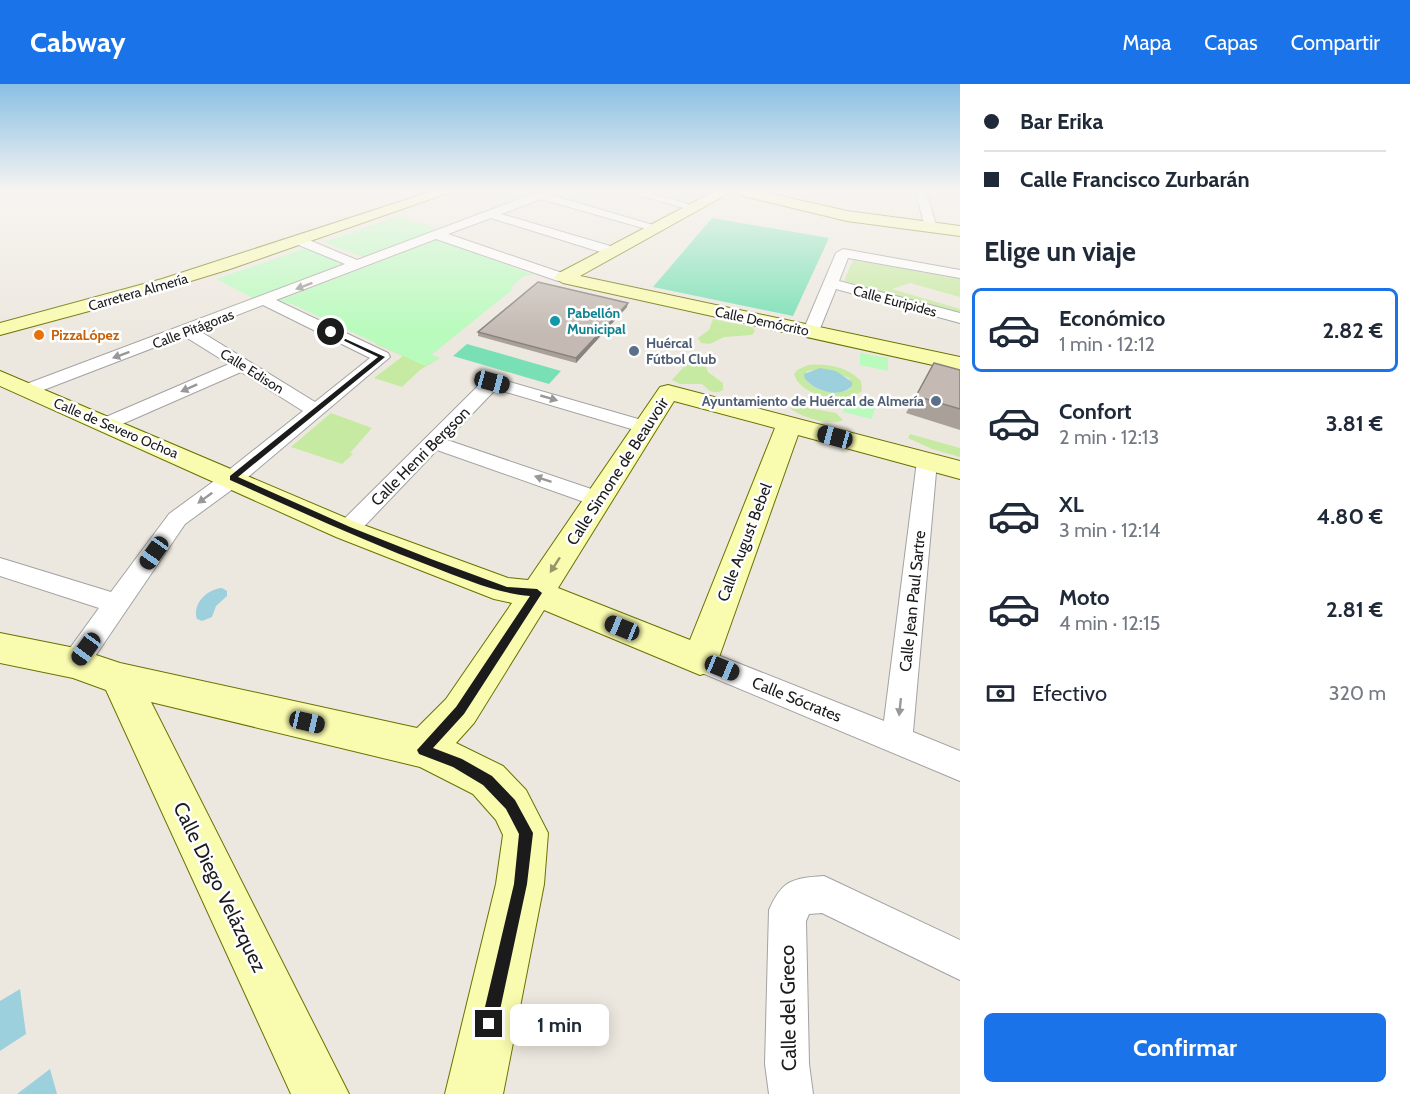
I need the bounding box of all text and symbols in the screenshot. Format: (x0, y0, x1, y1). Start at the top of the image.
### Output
text: Cabway (30, 25, 125, 59)
text: Mapa (1123, 30, 1171, 55)
text: Capas (1204, 30, 1258, 55)
text: Compartir (1291, 30, 1380, 55)
text: Bar Erika (1020, 108, 1103, 135)
text: Calle Francisco Zurbarán (1020, 166, 1250, 193)
text: Elige un viaje (984, 235, 1136, 268)
street label: Carretera Almería (86, 269, 190, 315)
one-way arrow (294, 281, 312, 291)
street label: Calle Euripides (851, 281, 939, 321)
street label: Calle Demócrito (713, 302, 811, 340)
icon: car (987, 303, 1041, 357)
place label: Pabellón Municipal (567, 304, 626, 338)
street label: Calle Pitágoras (150, 305, 237, 353)
text: Económico (1059, 305, 1165, 332)
marker: Pabellón Municipal (548, 314, 562, 328)
text: 2.82 € (1323, 317, 1383, 344)
route start (317, 318, 344, 345)
place label: PizzaLópez (51, 326, 120, 344)
marker: PizzaLópez (32, 328, 46, 342)
text: 1 min · 12:12 (1059, 332, 1155, 356)
place label: Huércal Fútbol Club (646, 334, 716, 368)
street label: Calle Edison (217, 344, 287, 398)
marker: Huércal Fútbol Club (627, 344, 641, 358)
one-way arrow (112, 351, 130, 361)
car (472, 369, 512, 395)
one-way arrow (180, 384, 197, 393)
place label: Ayuntamiento de Huércal de Almería (702, 392, 924, 410)
street label: Calle Simone de Beauvoir (562, 393, 673, 549)
street label: Calle de Severo Ochoa (51, 394, 181, 463)
one-way arrow (540, 394, 558, 403)
marker: Ayuntamiento de Huércal de Almería (929, 394, 943, 408)
icon: car (987, 396, 1041, 450)
text: Confort (1059, 398, 1132, 425)
street label: Calle Henri Bergson (367, 403, 474, 510)
text: 3.81 € (1326, 410, 1383, 437)
car (815, 424, 855, 450)
text: 2 min · 12:13 (1059, 425, 1159, 449)
one-way arrow (534, 474, 552, 484)
street label: Calle August Bebel (713, 480, 776, 604)
icon: car (987, 489, 1041, 543)
text: XL (1059, 491, 1084, 518)
one-way arrow (197, 492, 213, 504)
text: 4.80 € (1317, 503, 1383, 530)
text: 3 min · 12:14 (1059, 518, 1160, 542)
street label: Calle Jean Paul Sartre (896, 529, 929, 673)
car (136, 533, 172, 573)
one-way arrow (550, 557, 561, 573)
icon: car (987, 582, 1041, 636)
text: Moto (1059, 584, 1110, 611)
text: 2.81 € (1326, 596, 1383, 623)
text: 4 min · 12:15 (1059, 611, 1160, 635)
car (602, 613, 642, 643)
car (68, 629, 104, 669)
car (702, 653, 742, 683)
street label: Calle Sócrates (749, 673, 845, 726)
icon: cash (984, 677, 1017, 710)
text: Efectivo (1032, 680, 1107, 707)
text: 320 m (1329, 681, 1386, 705)
one-way arrow (895, 698, 905, 717)
car (287, 709, 327, 735)
street label: Calle Diego Velázquez (168, 798, 272, 976)
street label: Calle del Greco (775, 945, 801, 1071)
callout: 1 min (510, 1003, 609, 1045)
route end (475, 1010, 502, 1037)
text: 1 min (537, 1013, 582, 1037)
button: Confirmar (984, 1013, 1386, 1082)

